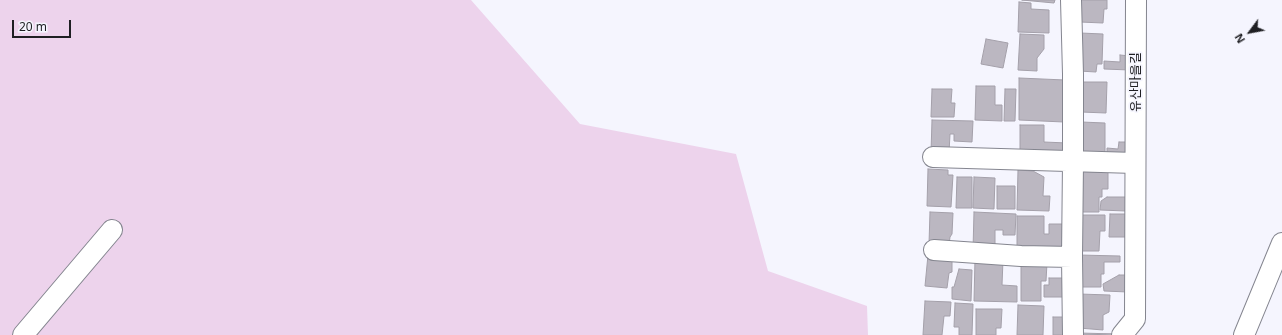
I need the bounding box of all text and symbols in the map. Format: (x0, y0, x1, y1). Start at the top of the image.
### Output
scale bar (14, 12, 73, 38)
north arrow (1230, 12, 1270, 52)
text: 20 m (19, 18, 47, 35)
text: N (1231, 31, 1248, 46)
street label: 유산마을길 (1128, 52, 1144, 112)

